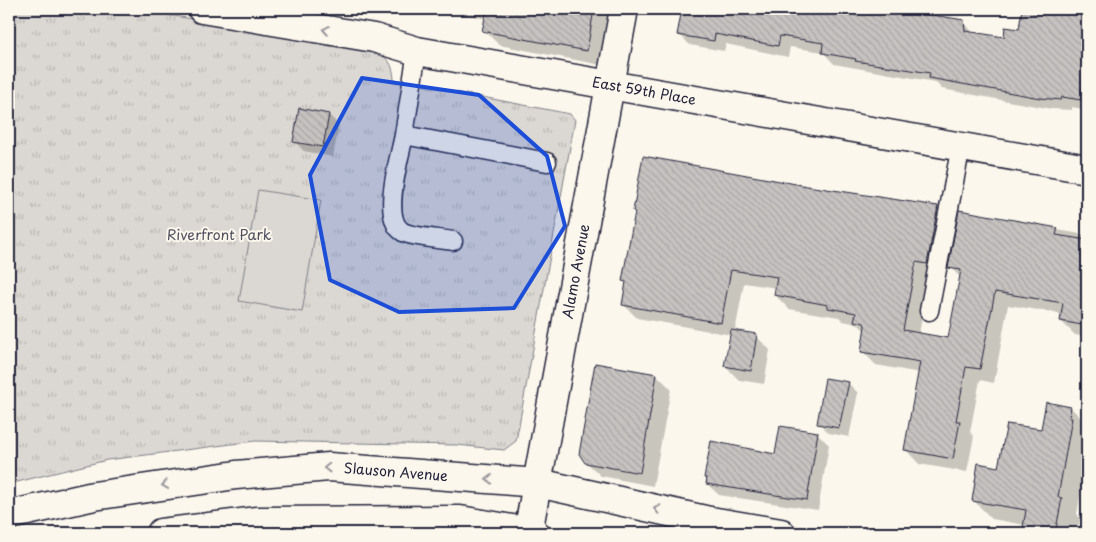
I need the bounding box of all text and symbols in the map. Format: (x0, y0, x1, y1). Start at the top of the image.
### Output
one-way arrow (321, 25, 330, 35)
street label: East 59th Place (591, 71, 698, 110)
street label: Alamo Avenue (556, 222, 594, 320)
park label: Riverfront Park (167, 224, 272, 245)
street label: Slauson Avenue (343, 457, 449, 486)
one-way arrow (323, 463, 330, 473)
one-way arrow (485, 474, 493, 485)
one-way arrow (161, 480, 170, 490)
one-way arrow (653, 504, 662, 515)

